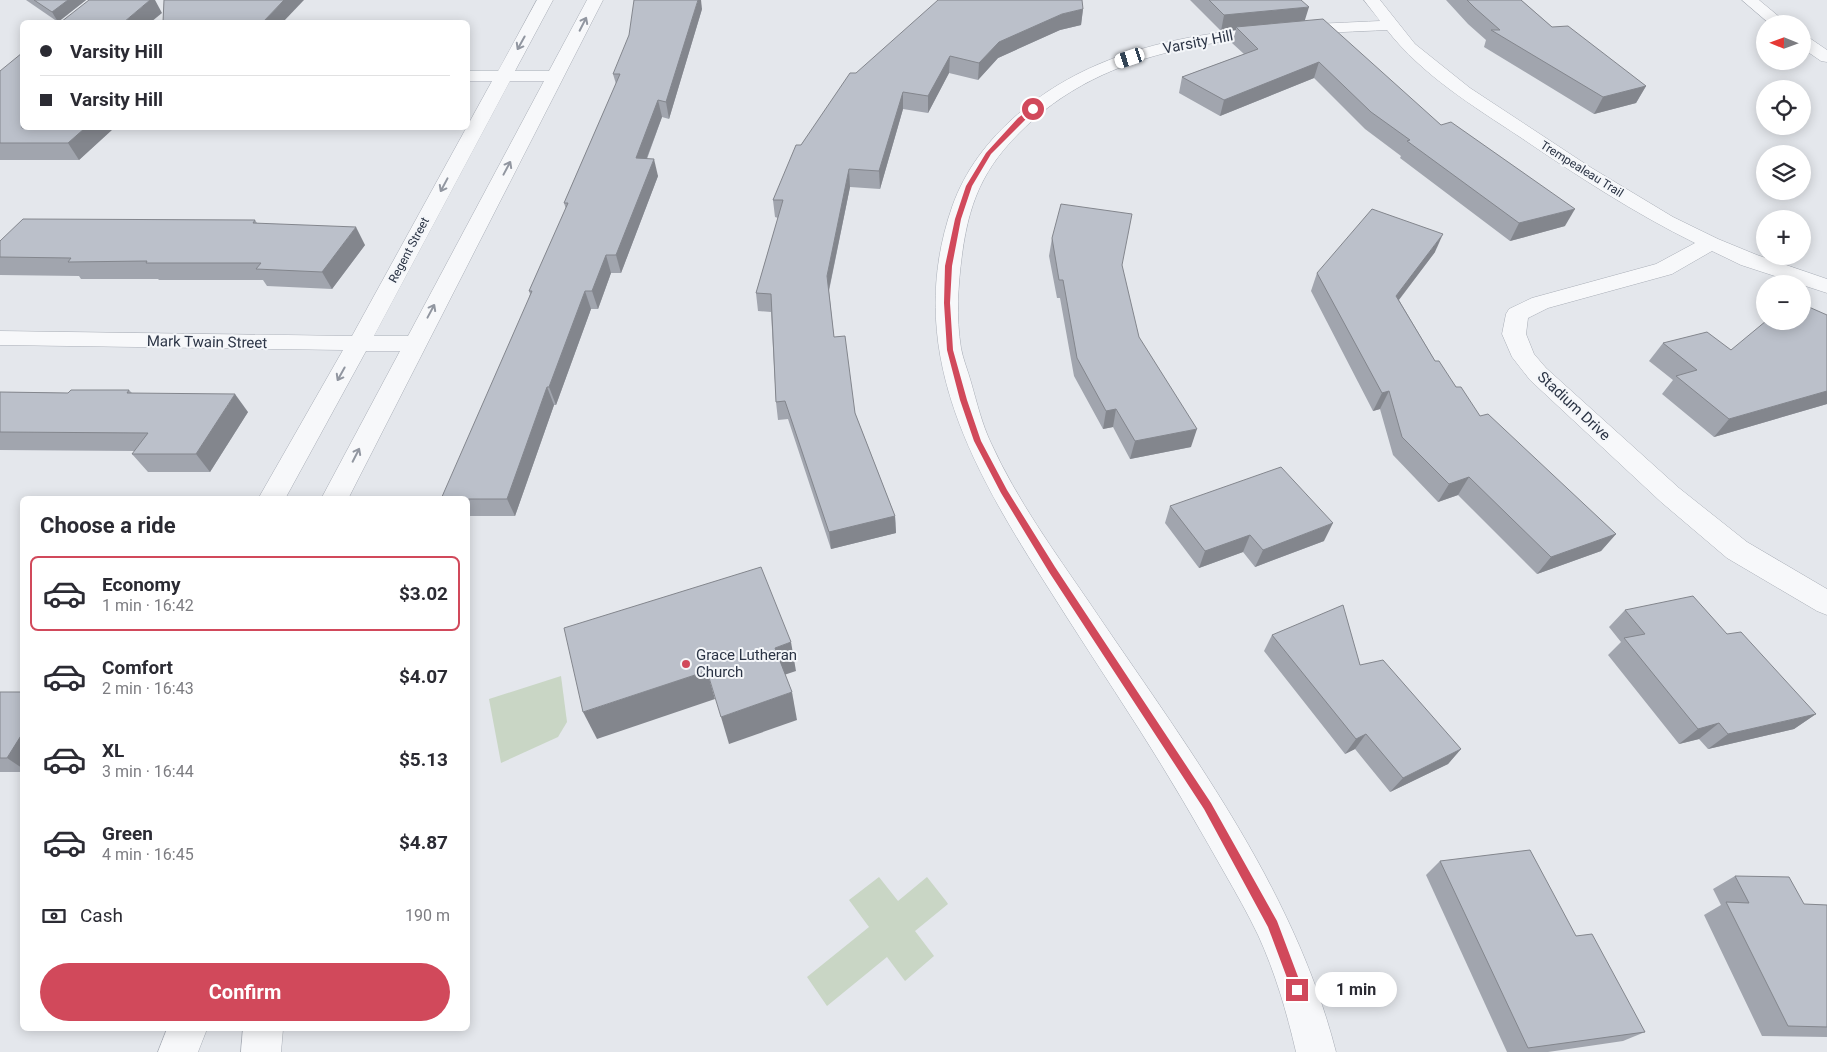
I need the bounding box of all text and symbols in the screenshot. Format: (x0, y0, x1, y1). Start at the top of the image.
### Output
north arrow (1756, 15, 1811, 70)
map controls (1756, 15, 1811, 330)
one-way arrow (579, 17, 588, 32)
street label: Varsity Hill (1161, 26, 1235, 58)
one-way arrow (516, 35, 526, 49)
text: Varsity Hill (70, 40, 163, 63)
car (1113, 46, 1146, 70)
button: locate (1756, 80, 1811, 135)
text: Varsity Hill (70, 88, 163, 111)
route start (1022, 98, 1044, 120)
street label: Trempealeau Trail (1538, 138, 1626, 200)
button: layers (1756, 145, 1811, 200)
one-way arrow (503, 161, 512, 176)
one-way arrow (439, 178, 449, 193)
button: + (1756, 210, 1811, 265)
street label: Regent Street (386, 215, 432, 285)
button: − (1756, 275, 1811, 330)
one-way arrow (427, 304, 436, 319)
street label: Mark Twain Street (147, 332, 268, 352)
one-way arrow (336, 367, 346, 382)
street label: Stadium Drive (1534, 368, 1614, 444)
one-way arrow (351, 448, 361, 463)
text: Choose a ride (40, 513, 176, 538)
icon: car (42, 571, 87, 616)
text: Economy (102, 573, 181, 596)
text: $3.02 (399, 582, 448, 605)
text: 1 min · 16:42 (102, 596, 194, 615)
place label: Grace Lutheran Church (696, 646, 797, 681)
icon: car (42, 654, 87, 699)
text: Comfort (102, 656, 173, 679)
marker: Grace Lutheran Church (680, 658, 692, 670)
text: $4.07 (399, 665, 448, 688)
text: 2 min · 16:43 (102, 679, 194, 698)
icon: car (42, 737, 87, 782)
text: XL (102, 739, 124, 762)
text: $5.13 (399, 748, 448, 771)
text: 3 min · 16:44 (102, 762, 194, 781)
icon: car (42, 820, 87, 865)
text: Green (102, 822, 153, 845)
text: $4.87 (399, 831, 448, 854)
text: 4 min · 16:45 (102, 845, 194, 864)
icon: cash (40, 902, 68, 930)
text: Cash (80, 904, 123, 927)
text: 190 m (405, 906, 450, 925)
button: Confirm (40, 963, 450, 1021)
callout: 1 min (1314, 972, 1397, 1008)
route end (1286, 979, 1308, 1001)
text: 1 min (1336, 980, 1376, 999)

